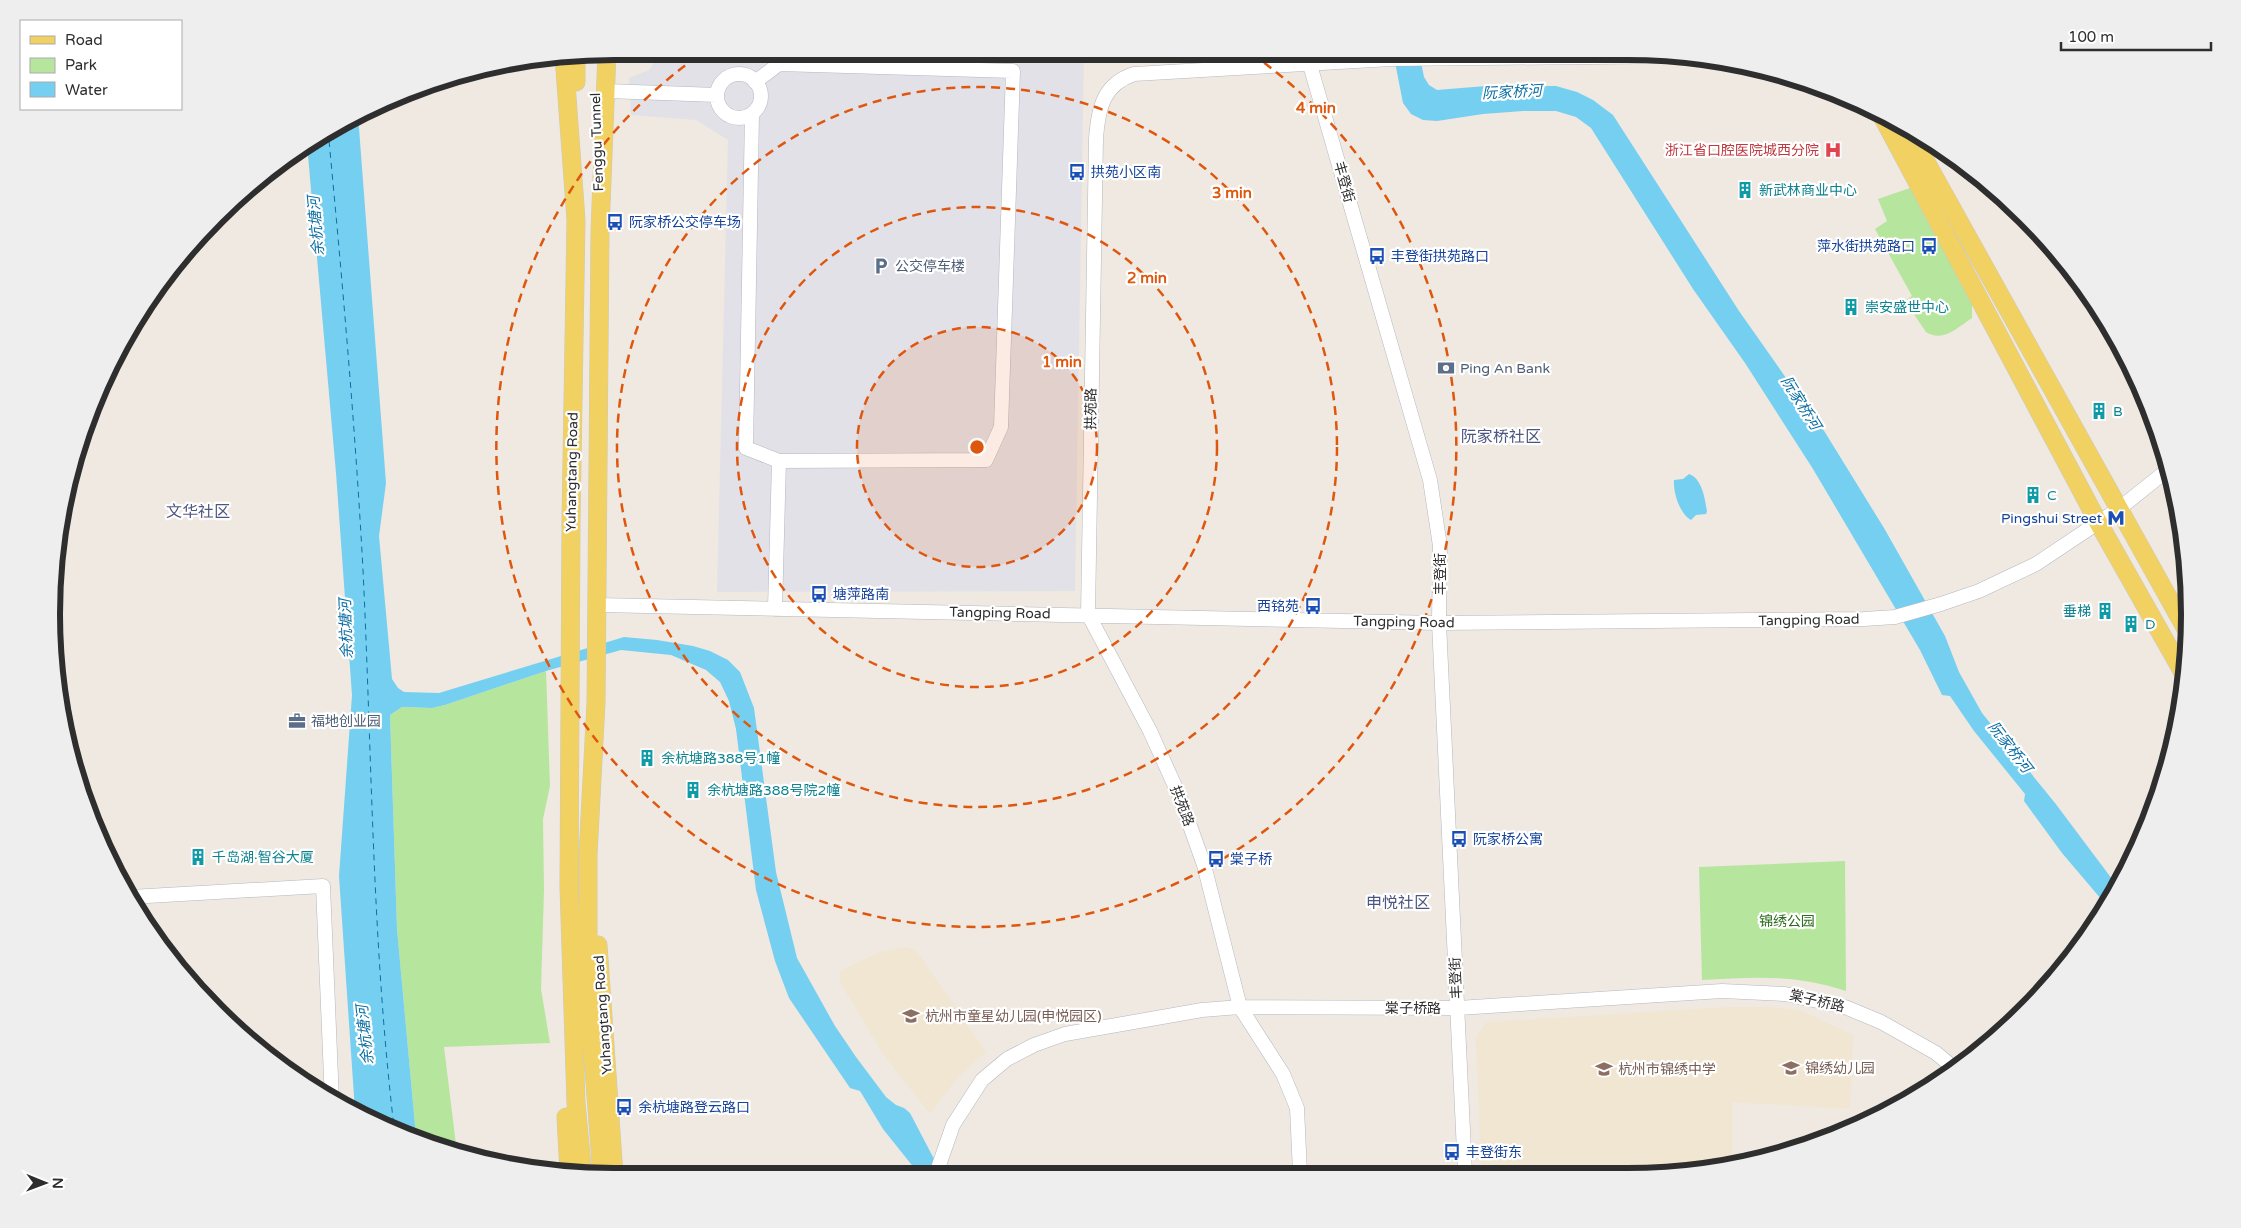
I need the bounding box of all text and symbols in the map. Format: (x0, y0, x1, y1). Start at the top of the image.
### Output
legend (20, 20, 182, 110)
scale bar (2061, 20, 2211, 52)
text: 100 m (2068, 28, 2114, 46)
text: Road (65, 31, 103, 49)
text: Park (65, 56, 97, 74)
text: Water (65, 81, 108, 99)
water label: 阮家桥河 (1482, 81, 1545, 103)
street label: Fenggu Tunnel (587, 92, 607, 192)
text: 4 min (1296, 99, 1336, 117)
hospital icon: 浙江省口腔医院城西分院 (1823, 140, 1843, 160)
place label: 浙江省口腔医院城西分院 (1665, 142, 1819, 159)
street label: 丰登街 (1330, 159, 1358, 205)
bus stop icon: 拱苑小区南 (1067, 162, 1087, 182)
place label: 拱苑小区南 (1091, 164, 1161, 181)
building icon: 新武林商业中心 (1735, 180, 1755, 200)
place label: 新武林商业中心 (1759, 182, 1857, 199)
text: 3 min (1212, 184, 1252, 202)
water label: 余杭塘河 (304, 192, 328, 257)
bus stop icon: 阮家桥公交停车场 (605, 212, 625, 232)
place label: 阮家桥公交停车场 (629, 214, 741, 231)
bus stop icon: 萍水街拱苑路口 (1919, 236, 1939, 256)
place label: 萍水街拱苑路口 (1817, 238, 1915, 255)
bus stop icon: 丰登街拱苑路口 (1367, 246, 1387, 266)
place label: 丰登街拱苑路口 (1391, 248, 1489, 265)
parking icon: 公交停车楼 (871, 256, 891, 276)
place label: 公交停车楼 (895, 258, 965, 275)
text: 2 min (1127, 269, 1167, 287)
building icon: 崇安盛世中心 (1841, 297, 1861, 317)
place label: 崇安盛世中心 (1865, 299, 1949, 316)
text: 1 min (1042, 353, 1082, 371)
bank icon: Ping An Bank (1436, 358, 1456, 378)
place label: Ping An Bank (1460, 360, 1550, 377)
water label: 阮家桥河 (1777, 373, 1826, 436)
street label: 拱苑路 (1082, 388, 1100, 430)
building icon: B (2089, 401, 2109, 421)
place label: B (2113, 403, 2123, 420)
street label: Yuhangtang Road (562, 412, 582, 532)
district label: 阮家桥社区 (1461, 427, 1541, 447)
centre of rings (968, 438, 986, 456)
building icon: C (2023, 485, 2043, 505)
place label: C (2047, 487, 2057, 504)
district label: 文华社区 (166, 502, 230, 522)
metro station icon: Pingshui Street (2106, 508, 2126, 528)
place label: Pingshui Street (2001, 510, 2103, 527)
street label: 丰登街 (1432, 553, 1449, 595)
bus stop icon: 塘萍路南 (809, 584, 829, 604)
place label: 塘萍路南 (833, 586, 889, 603)
water label: 余杭塘河 (336, 596, 356, 659)
bus stop icon: 西铭苑 (1303, 596, 1323, 616)
place label: 西铭苑 (1257, 598, 1299, 615)
building icon: 垂梯 (2095, 601, 2115, 621)
place label: 垂梯 (2063, 603, 2091, 620)
street label: Tangping Road (949, 604, 1051, 622)
street label: Tangping Road (1758, 611, 1860, 629)
street label: Tangping Road (1353, 613, 1455, 631)
building icon: D (2121, 614, 2141, 634)
place label: D (2145, 616, 2156, 633)
office icon: 福地创业园 (287, 711, 307, 731)
place label: 福地创业园 (311, 713, 381, 730)
water label: 阮家桥河 (1984, 718, 2037, 779)
building icon: 余杭塘路388号1幢 (637, 748, 657, 768)
place label: 余杭塘路388号1幢 (661, 750, 780, 767)
building icon: 余杭塘路388号院2幢 (683, 780, 703, 800)
place label: 余杭塘路388号院2幢 (707, 782, 840, 799)
street label: 拱苑路 (1167, 783, 1197, 829)
bus stop icon: 阮家桥公寓 (1449, 829, 1469, 849)
place label: 阮家桥公寓 (1473, 831, 1543, 848)
building icon: 千岛湖·智谷大厦 (188, 847, 208, 867)
place label: 千岛湖·智谷大厦 (212, 849, 314, 866)
bus stop icon: 棠子桥 (1206, 849, 1226, 869)
place label: 棠子桥 (1230, 851, 1272, 868)
district label: 申悦社区 (1366, 893, 1430, 913)
park label: 锦绣公园 (1759, 913, 1815, 930)
street label: Yuhangtang Road (590, 955, 616, 1075)
street label: 丰登街 (1446, 957, 1466, 999)
street label: 棠子桥路 (1788, 986, 1846, 1016)
street label: 棠子桥路 (1385, 1000, 1441, 1017)
water label: 余杭塘河 (353, 1001, 377, 1066)
school or university icon: 杭州市童星幼儿园(申悦园区) (901, 1006, 921, 1026)
place label: 杭州市童星幼儿园(申悦园区) (925, 1008, 1102, 1025)
school or university icon: 锦绣幼儿园 (1781, 1058, 1801, 1078)
school or university icon: 杭州市锦绣中学 (1594, 1059, 1614, 1079)
place label: 锦绣幼儿园 (1805, 1060, 1875, 1077)
place label: 杭州市锦绣中学 (1618, 1061, 1716, 1078)
bus stop icon: 余杭塘路登云路口 (614, 1097, 634, 1117)
place label: 余杭塘路登云路口 (638, 1099, 750, 1116)
bus stop icon: 丰登街东 (1442, 1142, 1462, 1162)
place label: 丰登街东 (1466, 1144, 1522, 1161)
north arrow (20, 1158, 70, 1208)
text: N (49, 1177, 66, 1189)

